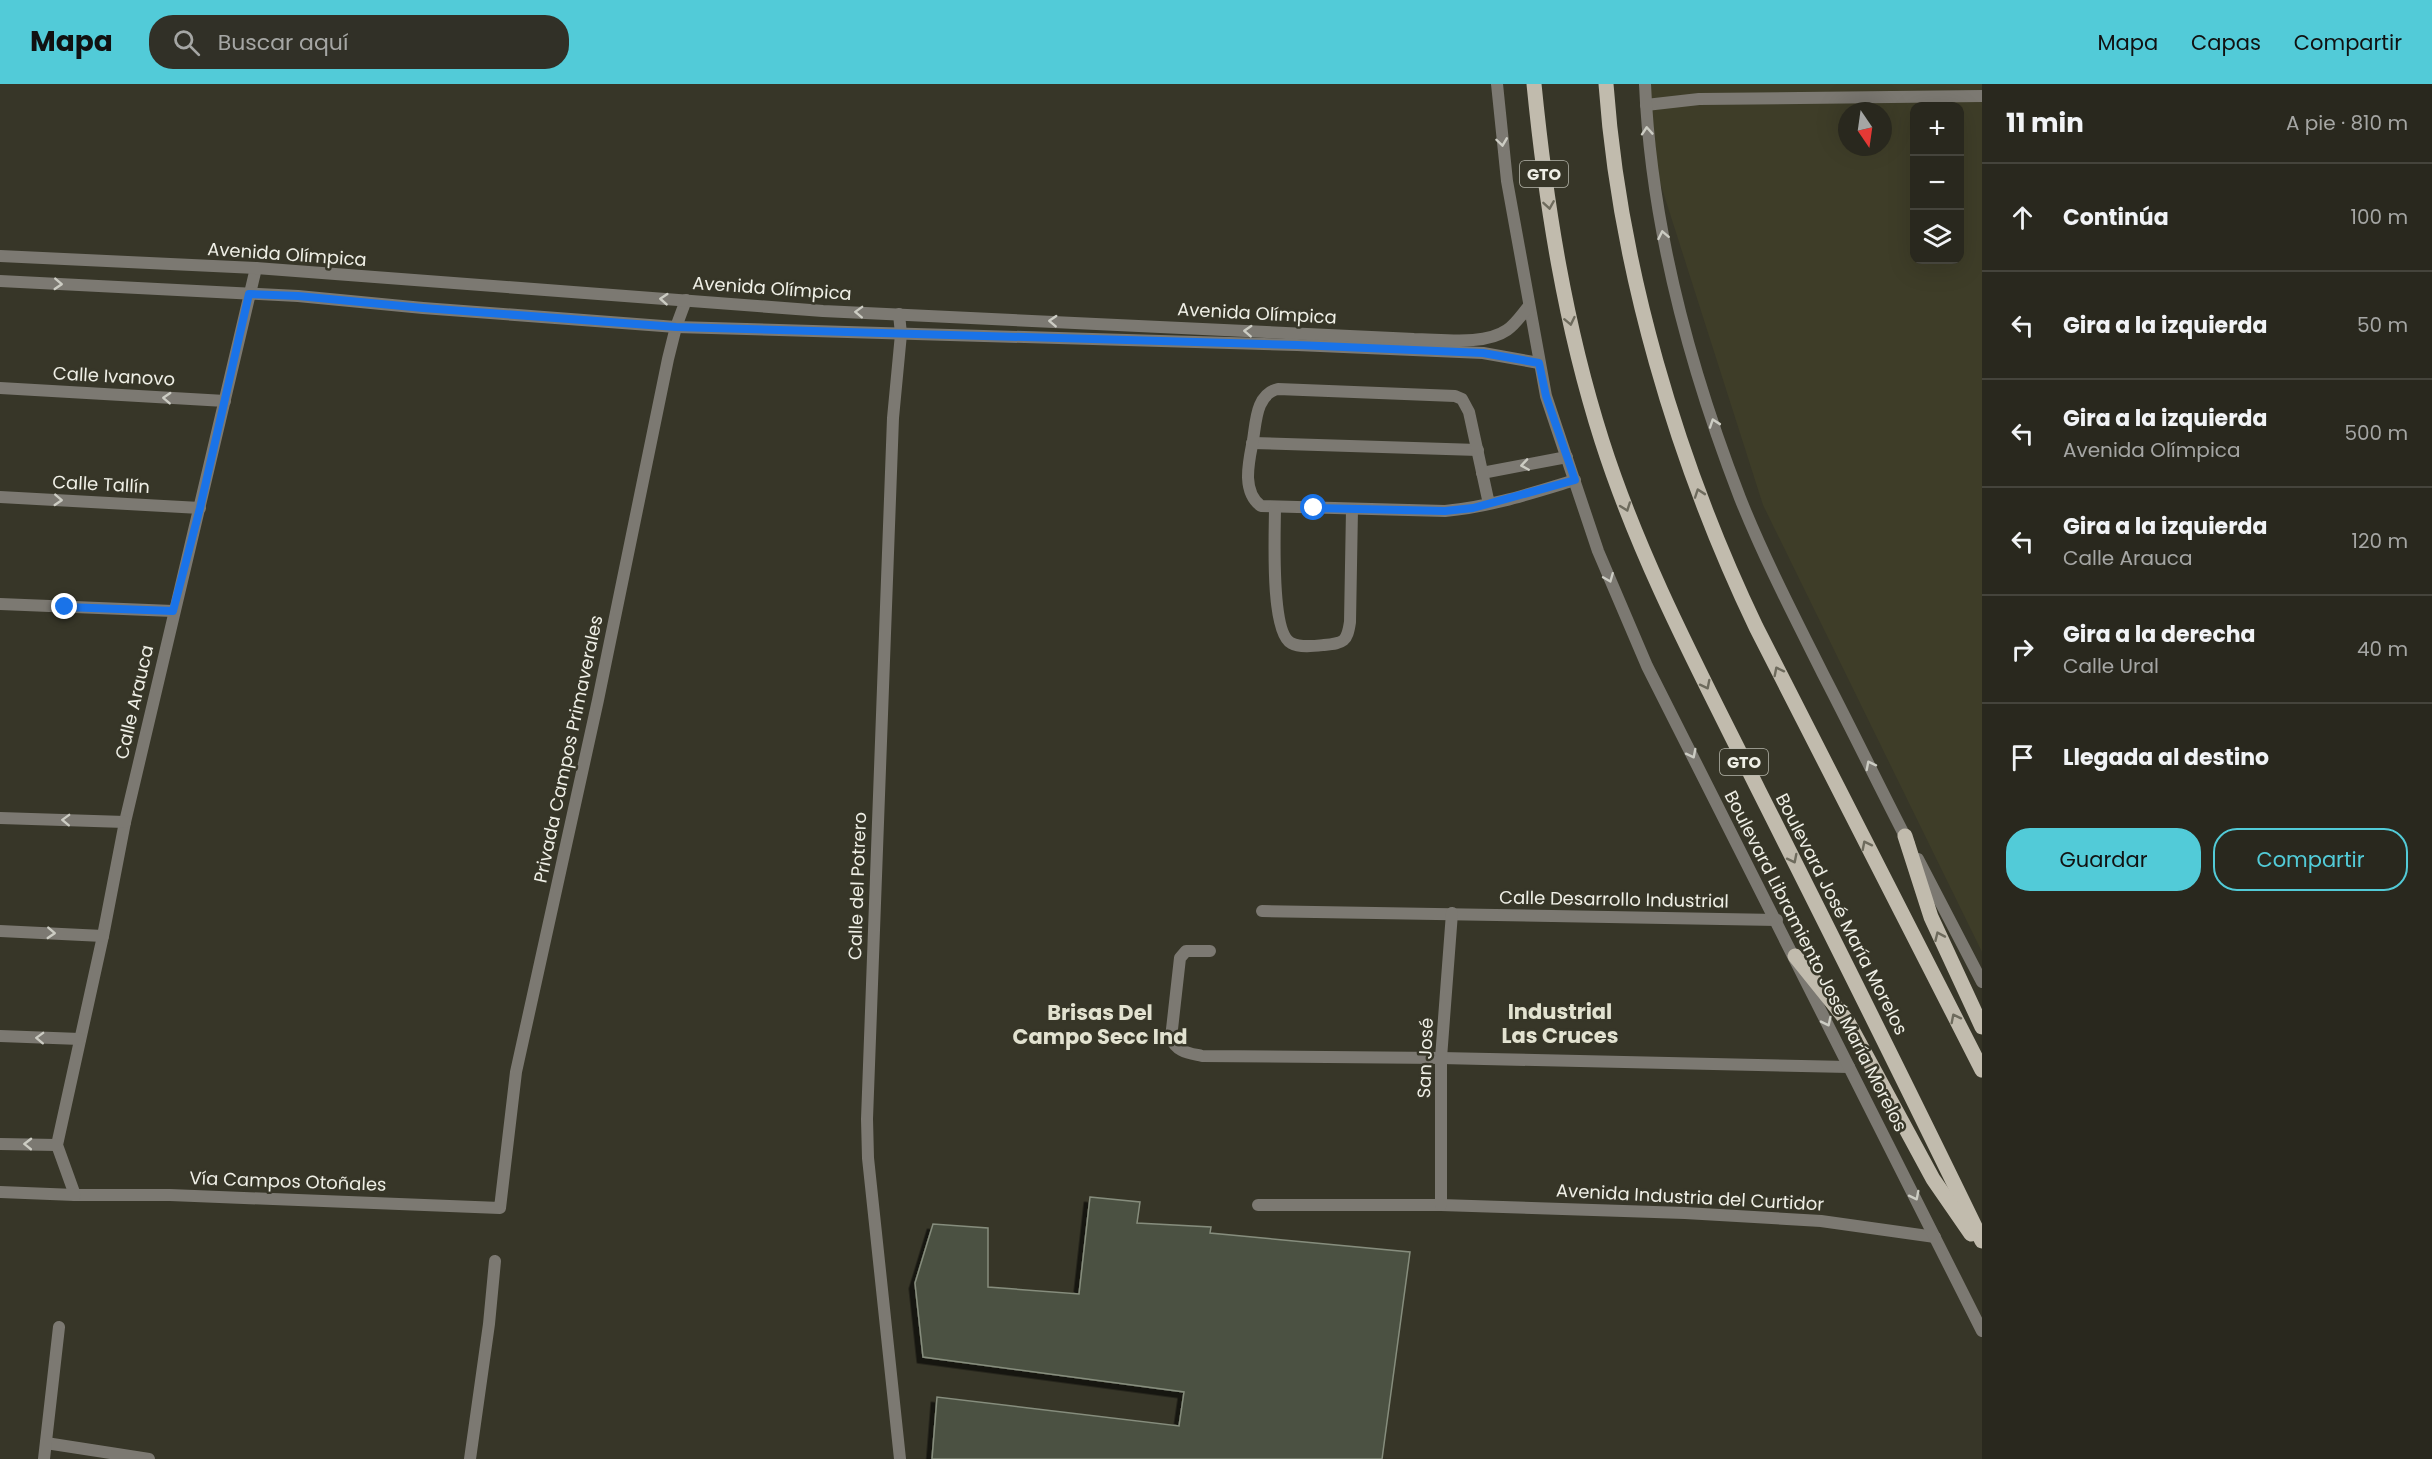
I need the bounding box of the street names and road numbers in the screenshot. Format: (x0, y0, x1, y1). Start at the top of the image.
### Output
road number: GTO (1520, 161, 1568, 187)
street label: Avenida Olímpica (206, 236, 368, 272)
street label: Avenida Olímpica (691, 270, 853, 306)
street label: Avenida Olímpica (1177, 296, 1337, 330)
street label: Calle Ivanovo (52, 360, 176, 392)
street label: Calle Tallín (52, 469, 150, 499)
street label: Privada Campos Primaverales (527, 613, 609, 885)
street label: Calle Arauca (109, 642, 159, 762)
road number: GTO (1720, 749, 1768, 775)
street label: Boulevard Libramiento José María Morelos (1719, 786, 1913, 1136)
street label: Boulevard José María Morelos (1770, 789, 1914, 1039)
street label: Calle del Potrero (842, 812, 872, 960)
street label: Calle Desarrollo Industrial (1499, 884, 1729, 914)
street label: San José (1411, 1017, 1439, 1099)
street label: Vía Campos Otoñales (189, 1165, 387, 1197)
street label: Avenida Industria del Curtidor (1555, 1177, 1825, 1217)

